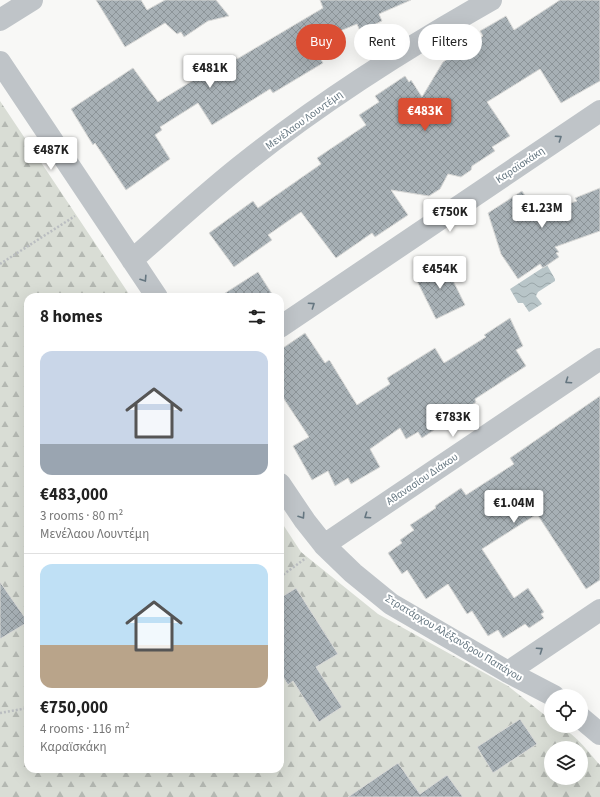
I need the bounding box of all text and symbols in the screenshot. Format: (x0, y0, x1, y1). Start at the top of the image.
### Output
chip: Buy (296, 24, 346, 60)
chip: Rent (354, 24, 410, 60)
chip: Filters (418, 24, 482, 60)
pin: €481K (182, 55, 238, 89)
text: €481K (192, 59, 228, 77)
street label: Μενέλαου Λουντέμη (262, 87, 346, 153)
pin: €483K (397, 98, 453, 132)
text: €483K (407, 102, 443, 120)
one-way arrow (555, 135, 562, 143)
pin: €487K (23, 137, 79, 171)
text: €487K (33, 141, 69, 159)
street label: Καραϊσκάκη (493, 143, 548, 187)
pin: €1.23M (509, 195, 575, 229)
pin: €750K (422, 199, 478, 233)
text: €1.23M (521, 199, 563, 217)
text: €750K (432, 203, 468, 221)
pin: €454K (412, 256, 468, 290)
text: €454K (422, 260, 458, 278)
one-way arrow (140, 275, 147, 282)
one-way arrow (308, 303, 315, 310)
text: 8 homes (40, 305, 102, 329)
icon: filters (246, 306, 268, 328)
one-way arrow (565, 376, 572, 383)
icon: home (118, 377, 190, 449)
pin: €783K (425, 404, 481, 438)
text: €783K (435, 408, 471, 426)
street label: Αθανασίου Διάκου (383, 449, 461, 509)
text: €483,000 (40, 483, 108, 507)
pin: €1.04M (481, 490, 547, 524)
text: €1.04M (493, 494, 535, 512)
text: 3 rooms · 80 m² (40, 507, 123, 525)
one-way arrow (364, 511, 371, 519)
one-way arrow (297, 512, 305, 519)
text: Μενέλαου Λουντέμη (40, 525, 149, 543)
icon: home (118, 590, 190, 662)
street label: Στρατάρχου Αλέξανδρου Παπάγου (382, 591, 526, 685)
one-way arrow (536, 647, 543, 655)
map controls (544, 689, 588, 785)
button: locate (544, 689, 588, 733)
text: €750,000 (40, 696, 108, 720)
text: 4 rooms · 116 m² (40, 720, 130, 738)
text: Καραϊσκάκη (40, 738, 106, 756)
button: layers (544, 741, 588, 785)

